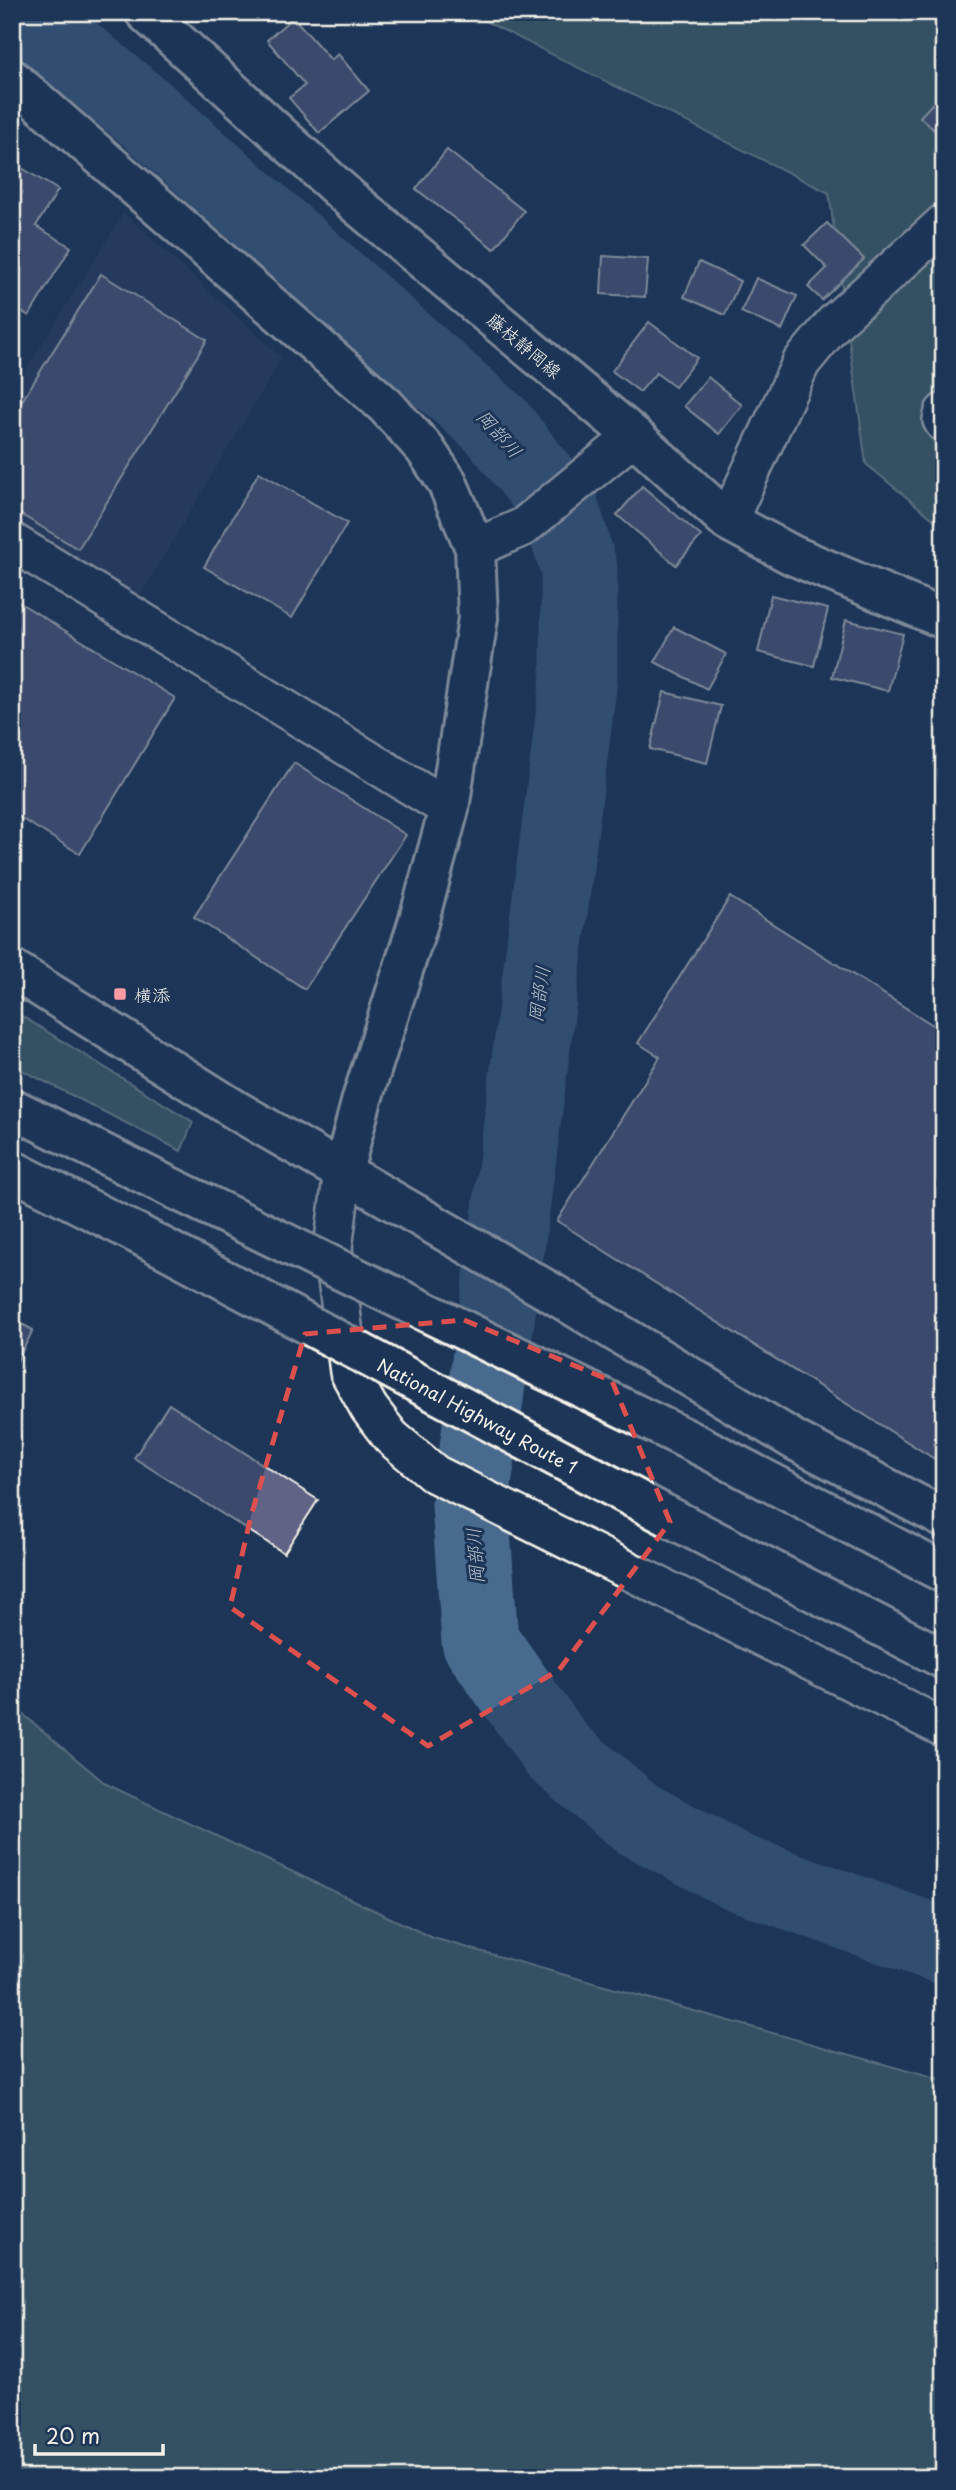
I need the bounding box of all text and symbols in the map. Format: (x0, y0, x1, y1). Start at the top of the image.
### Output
street label: 藤枝静岡線 (482, 306, 568, 384)
water label: 岡部川 (471, 402, 529, 464)
water label: 岡部川 (520, 964, 556, 1024)
place label: 横添 (134, 981, 171, 1008)
marker: 横添 (112, 986, 128, 1002)
street label: National Highway Route 1 (373, 1351, 583, 1479)
water label: 岡部川 (458, 1527, 490, 1585)
scale bar (35, 2413, 163, 2457)
text: 20 m (46, 2419, 100, 2451)

